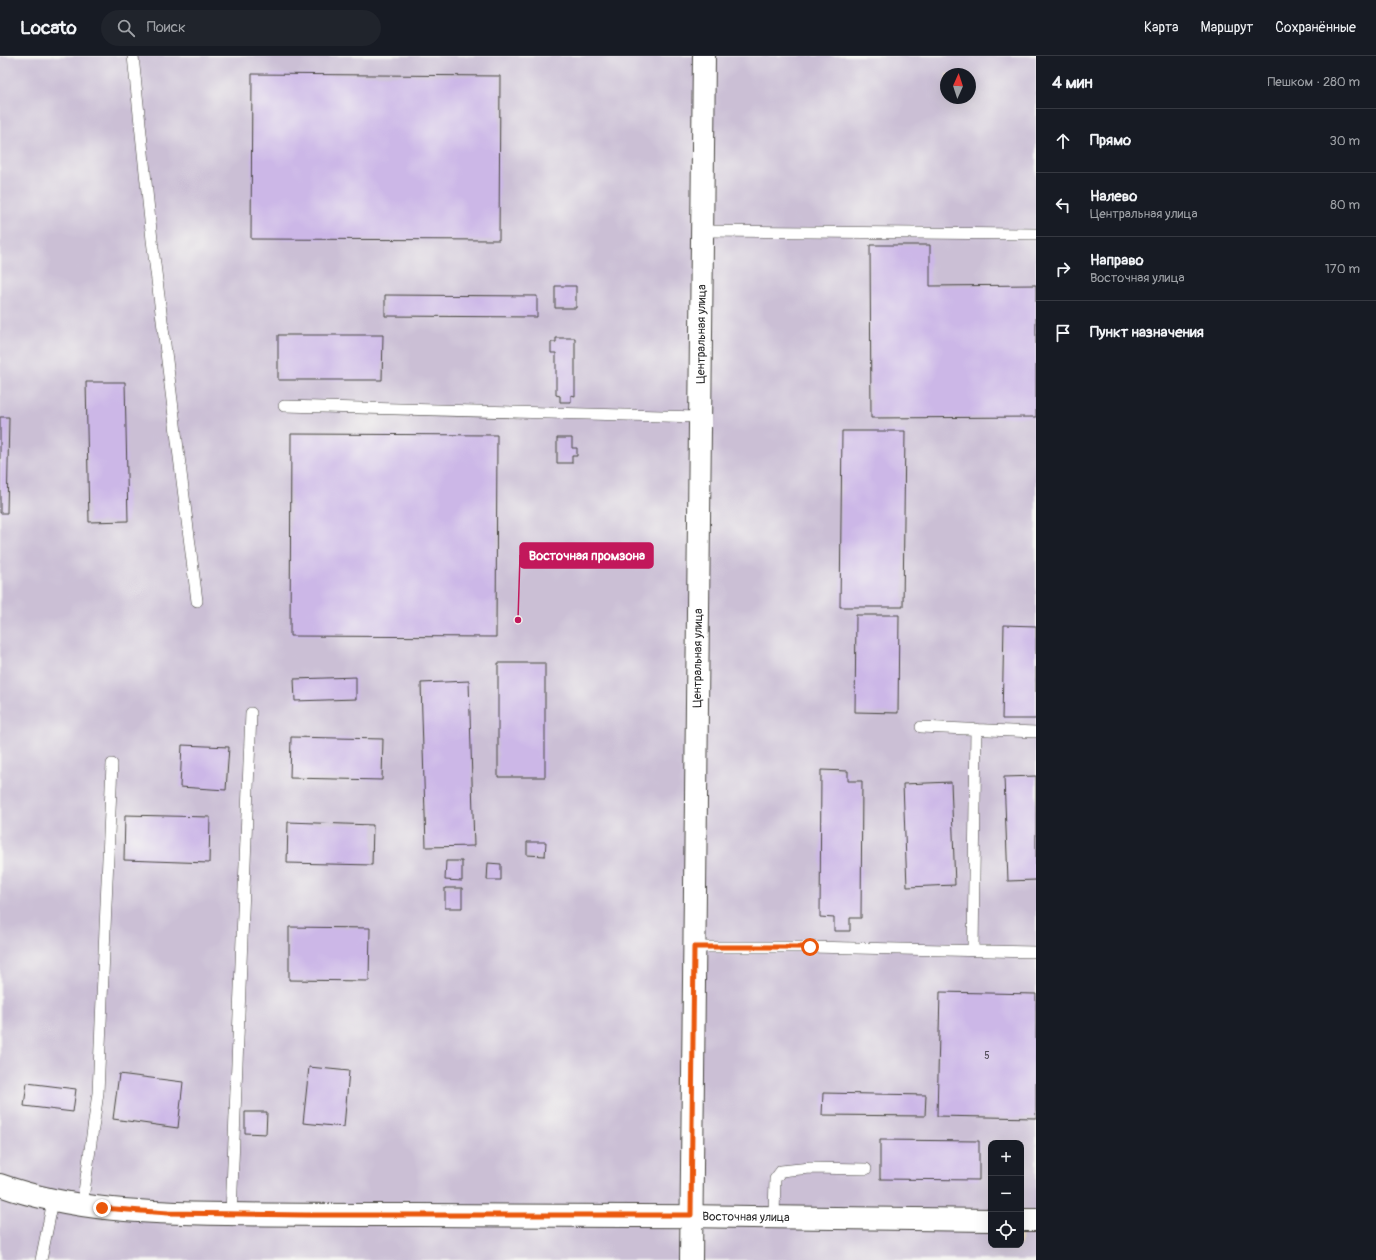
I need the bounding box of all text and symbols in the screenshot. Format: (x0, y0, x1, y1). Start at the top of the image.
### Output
search box (101, 10, 381, 46)
text: Locato (20, 16, 77, 40)
icon: search (115, 17, 137, 39)
text: Поиск (147, 18, 186, 37)
text: Карта (1144, 19, 1179, 36)
text: Маршрут (1201, 19, 1253, 36)
text: Сохранённые (1275, 19, 1356, 36)
north arrow (940, 68, 976, 104)
text: 4 мин (1052, 72, 1093, 93)
text: Пешком · 280 m (1267, 74, 1360, 90)
icon: ahead (1052, 130, 1074, 152)
text: Прямо (1090, 131, 1131, 150)
text: 30 m (1330, 133, 1360, 149)
text: Налево (1090, 187, 1137, 206)
icon: left (1052, 194, 1074, 216)
text: 80 m (1330, 197, 1360, 213)
text: Центральная улица (1090, 206, 1197, 222)
text: Направо (1090, 251, 1144, 270)
icon: right (1052, 258, 1074, 280)
text: 170 m (1325, 261, 1360, 277)
text: Восточная улица (1090, 270, 1185, 286)
street label: Центральная улица (693, 284, 710, 384)
icon: arrive (1052, 322, 1074, 344)
text: Пункт назначения (1090, 323, 1204, 342)
callout: Восточная промзона (520, 543, 653, 568)
text: Восточная промзона (529, 548, 645, 564)
street label: Центральная улица (690, 608, 706, 708)
route start (801, 938, 819, 956)
house number: 5 (984, 1050, 990, 1062)
map controls (988, 1140, 1024, 1248)
button: + (988, 1140, 1024, 1176)
button: − (988, 1176, 1024, 1212)
route end (93, 1199, 111, 1217)
street label: Восточная улица (702, 1209, 790, 1225)
button: locate (988, 1212, 1024, 1248)

